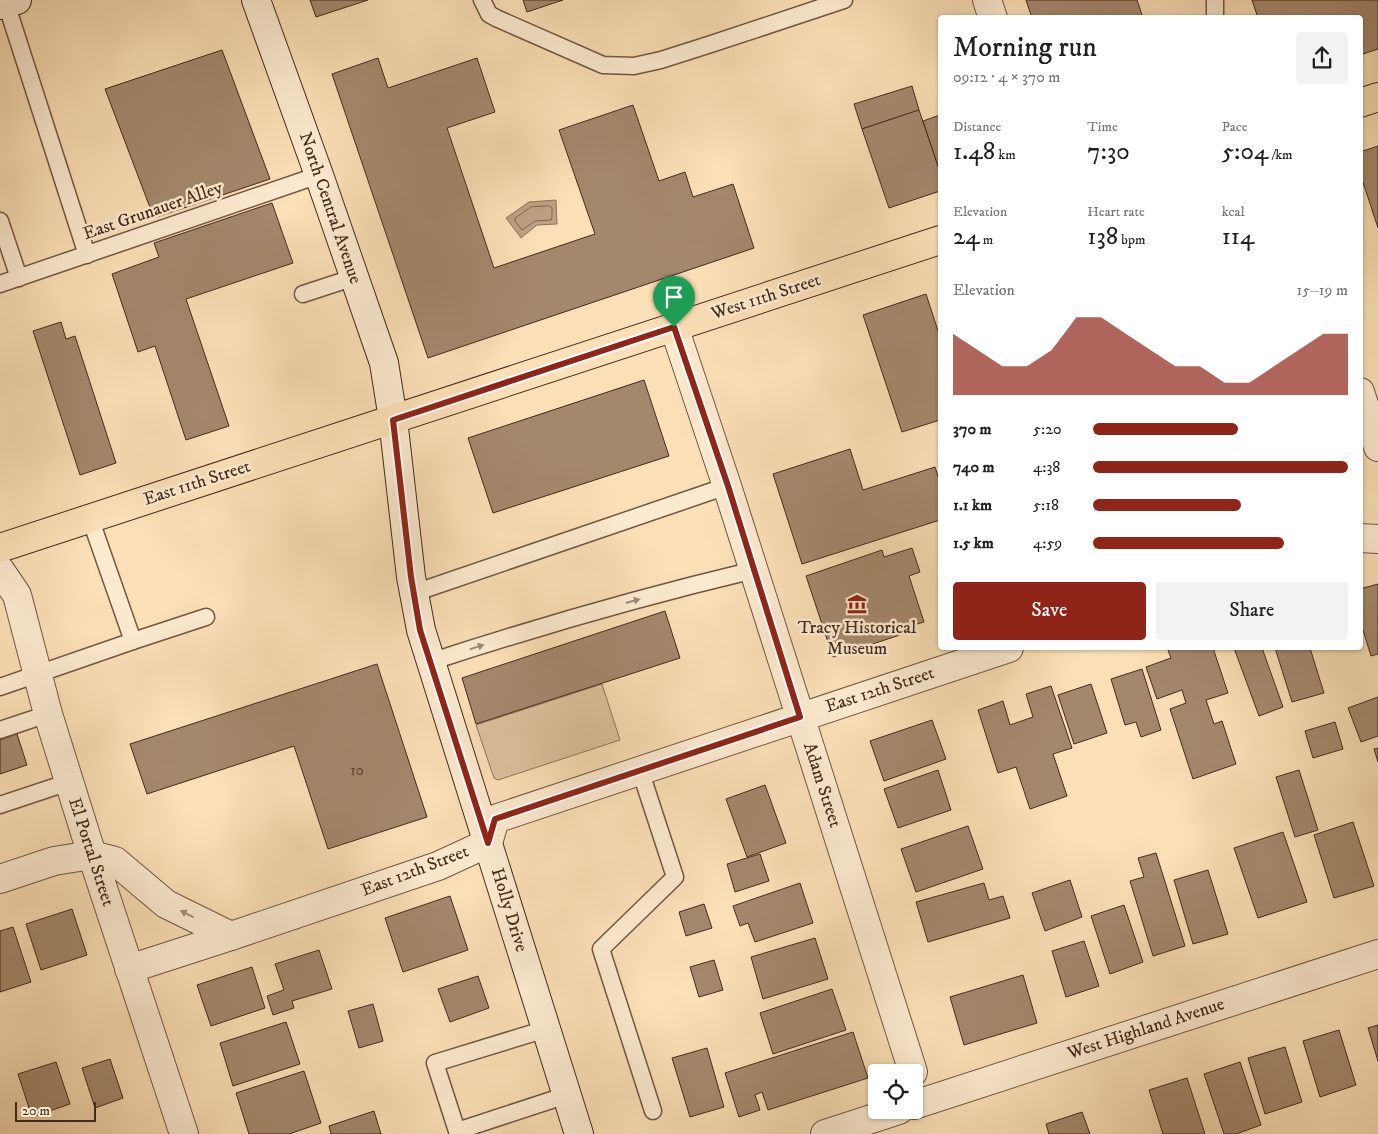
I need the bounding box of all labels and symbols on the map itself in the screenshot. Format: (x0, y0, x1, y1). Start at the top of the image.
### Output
street label: North Central Avenue (294, 129, 366, 287)
street label: East Grunauer Alley (80, 177, 226, 245)
street label: West 11th Street (708, 269, 824, 325)
pin (653, 276, 695, 327)
street label: East 11th Street (141, 455, 253, 511)
museum icon: Tracy Historical Museum (846, 593, 868, 615)
one-way arrow (625, 597, 640, 605)
place label: Tracy Historical Museum (798, 617, 917, 660)
one-way arrow (469, 643, 484, 650)
street label: East 12th Street (823, 662, 937, 718)
street label: Adam Street (798, 740, 846, 830)
house number: 10 (350, 761, 364, 780)
street label: El Portal Street (63, 795, 119, 909)
street label: East 12th Street (358, 840, 472, 902)
street label: Holly Drive (486, 865, 532, 955)
one-way arrow (180, 910, 195, 918)
street label: West Highland Avenue (1064, 993, 1227, 1065)
scale bar (15, 1099, 96, 1122)

